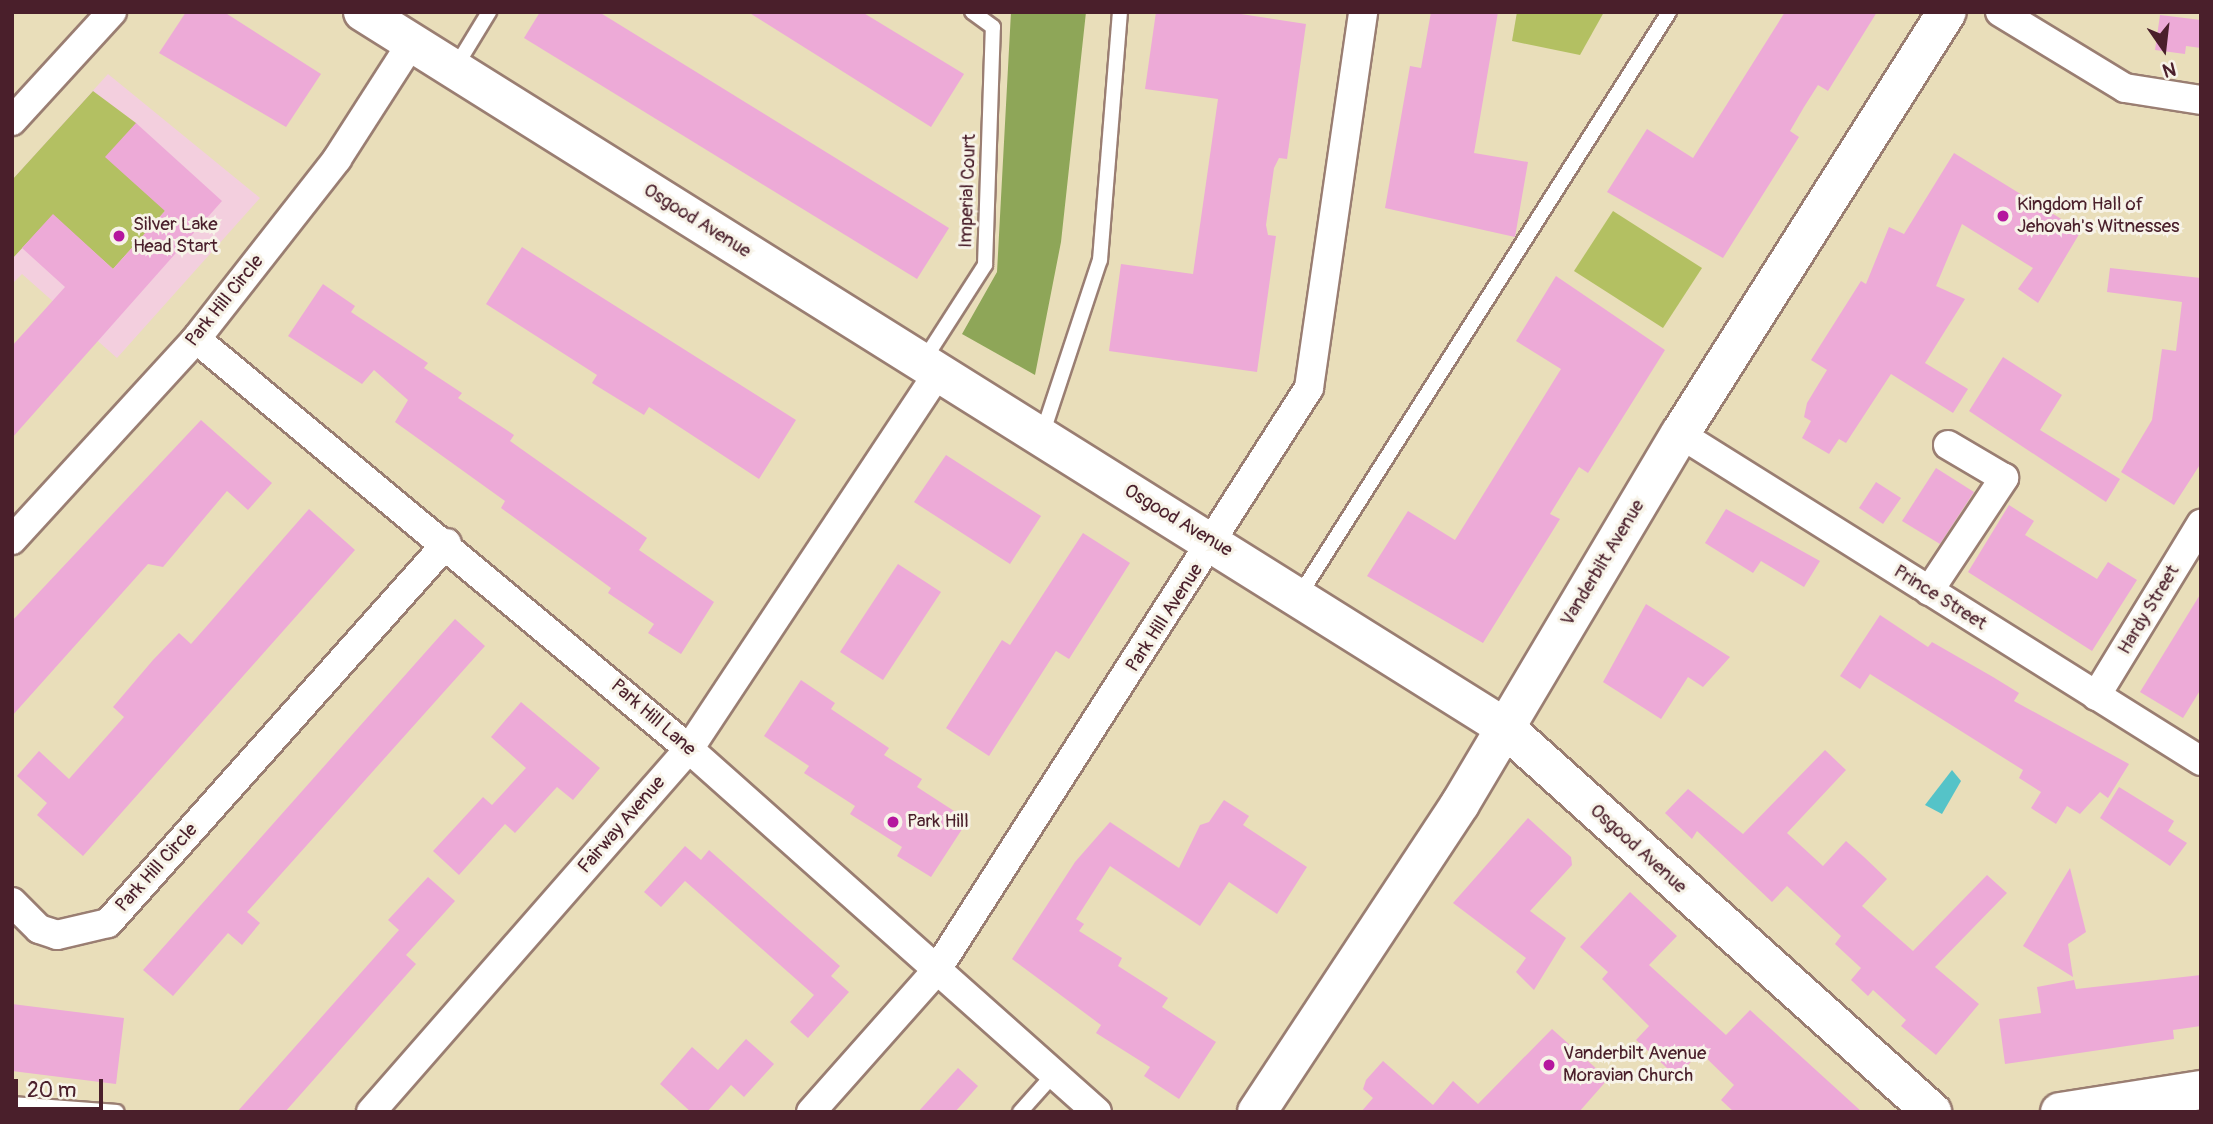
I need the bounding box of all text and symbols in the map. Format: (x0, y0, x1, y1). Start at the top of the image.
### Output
north arrow (2129, 14, 2199, 84)
text: N (2160, 56, 2178, 83)
street label: Imperial Court (955, 134, 981, 248)
street label: Osgood Avenue (639, 179, 755, 263)
place label: Kingdom Hall of Jehovah's Witnesses (2017, 194, 2179, 238)
marker: Kingdom Hall of Jehovah's Witnesses (1995, 208, 2011, 224)
place label: Silver Lake Head Start (133, 214, 218, 258)
marker: Silver Lake Head Start (111, 228, 127, 244)
street label: Park Hill Circle (181, 251, 269, 351)
street label: Osgood Avenue (1120, 480, 1236, 562)
street label: Vanderbilt Avenue (1556, 496, 1650, 630)
street label: Park Hill Avenue (1122, 560, 1208, 676)
street label: Prince Street (1889, 560, 1991, 636)
street label: Hardy Street (2113, 561, 2185, 659)
street label: Park Hill Lane (606, 675, 700, 761)
street label: Fairway Avenue (574, 772, 670, 878)
street label: Osgood Avenue (1585, 800, 1691, 898)
place label: Park Hill (907, 811, 969, 833)
marker: Park Hill (885, 814, 901, 830)
street label: Park Hill Circle (111, 819, 203, 917)
place label: Vanderbilt Avenue Moravian Church (1563, 1043, 1706, 1087)
marker: Vanderbilt Avenue Moravian Church (1541, 1057, 1557, 1073)
scale bar (18, 1064, 107, 1108)
text: 20 m (27, 1077, 76, 1104)

